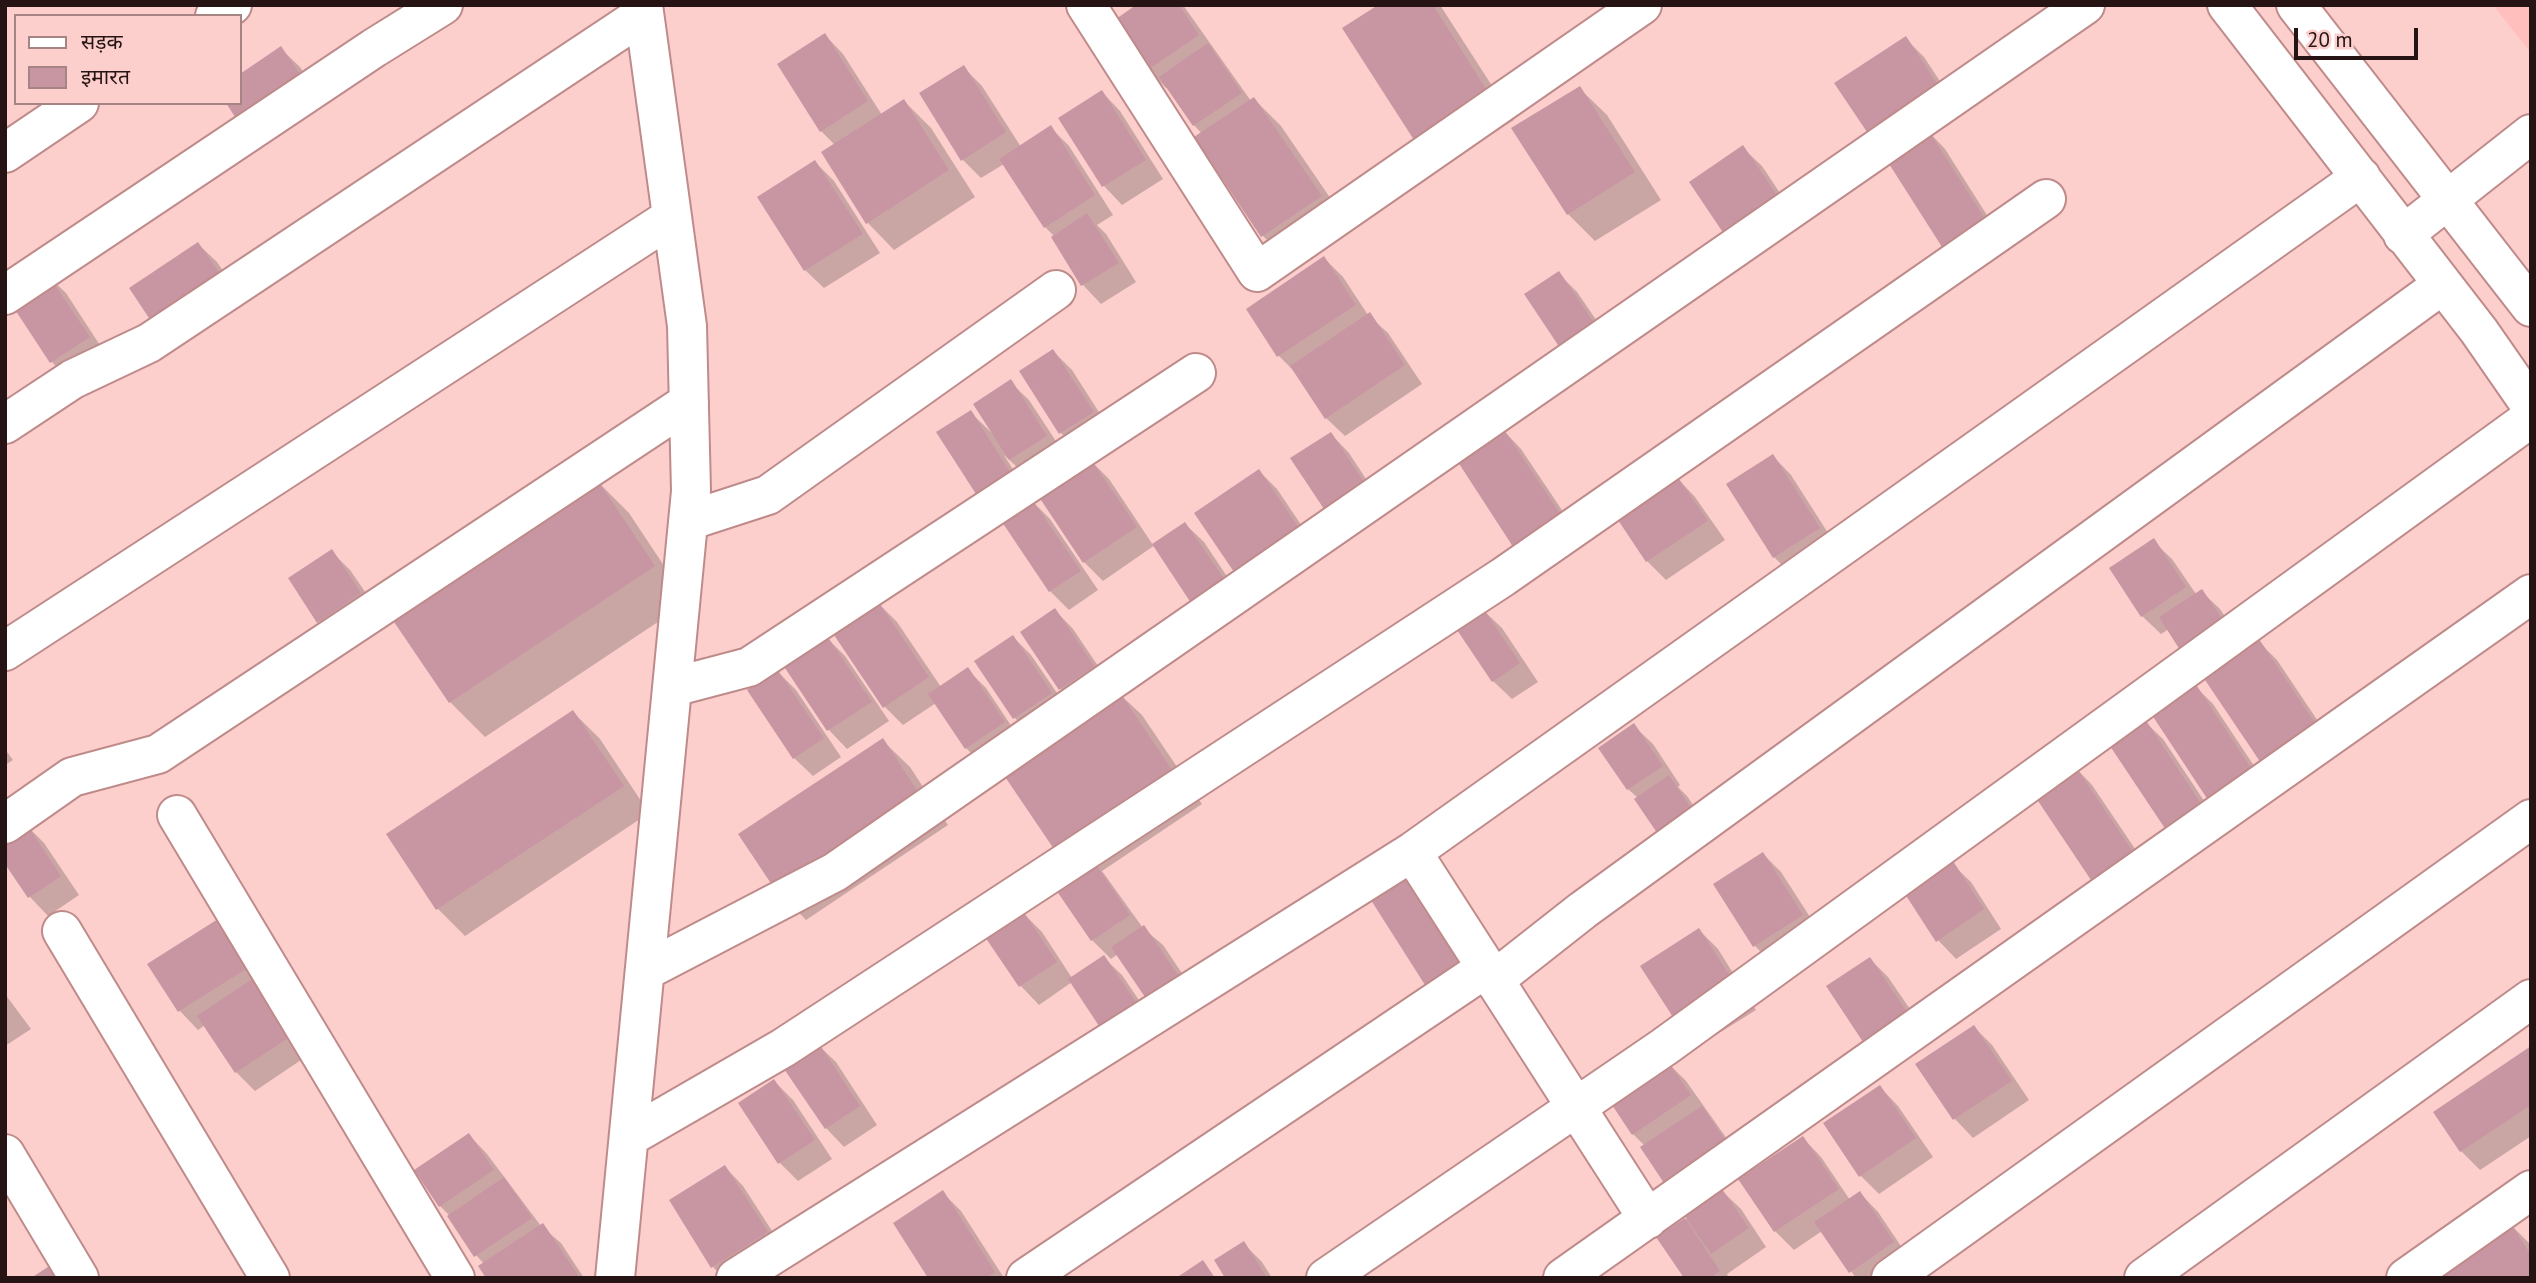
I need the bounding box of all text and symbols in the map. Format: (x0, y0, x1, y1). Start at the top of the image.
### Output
legend (14, 14, 242, 105)
scale bar (2298, 14, 2422, 58)
text: 20 m (2307, 26, 2353, 53)
text: सड़क (81, 28, 123, 55)
text: इमारत (81, 63, 130, 90)

